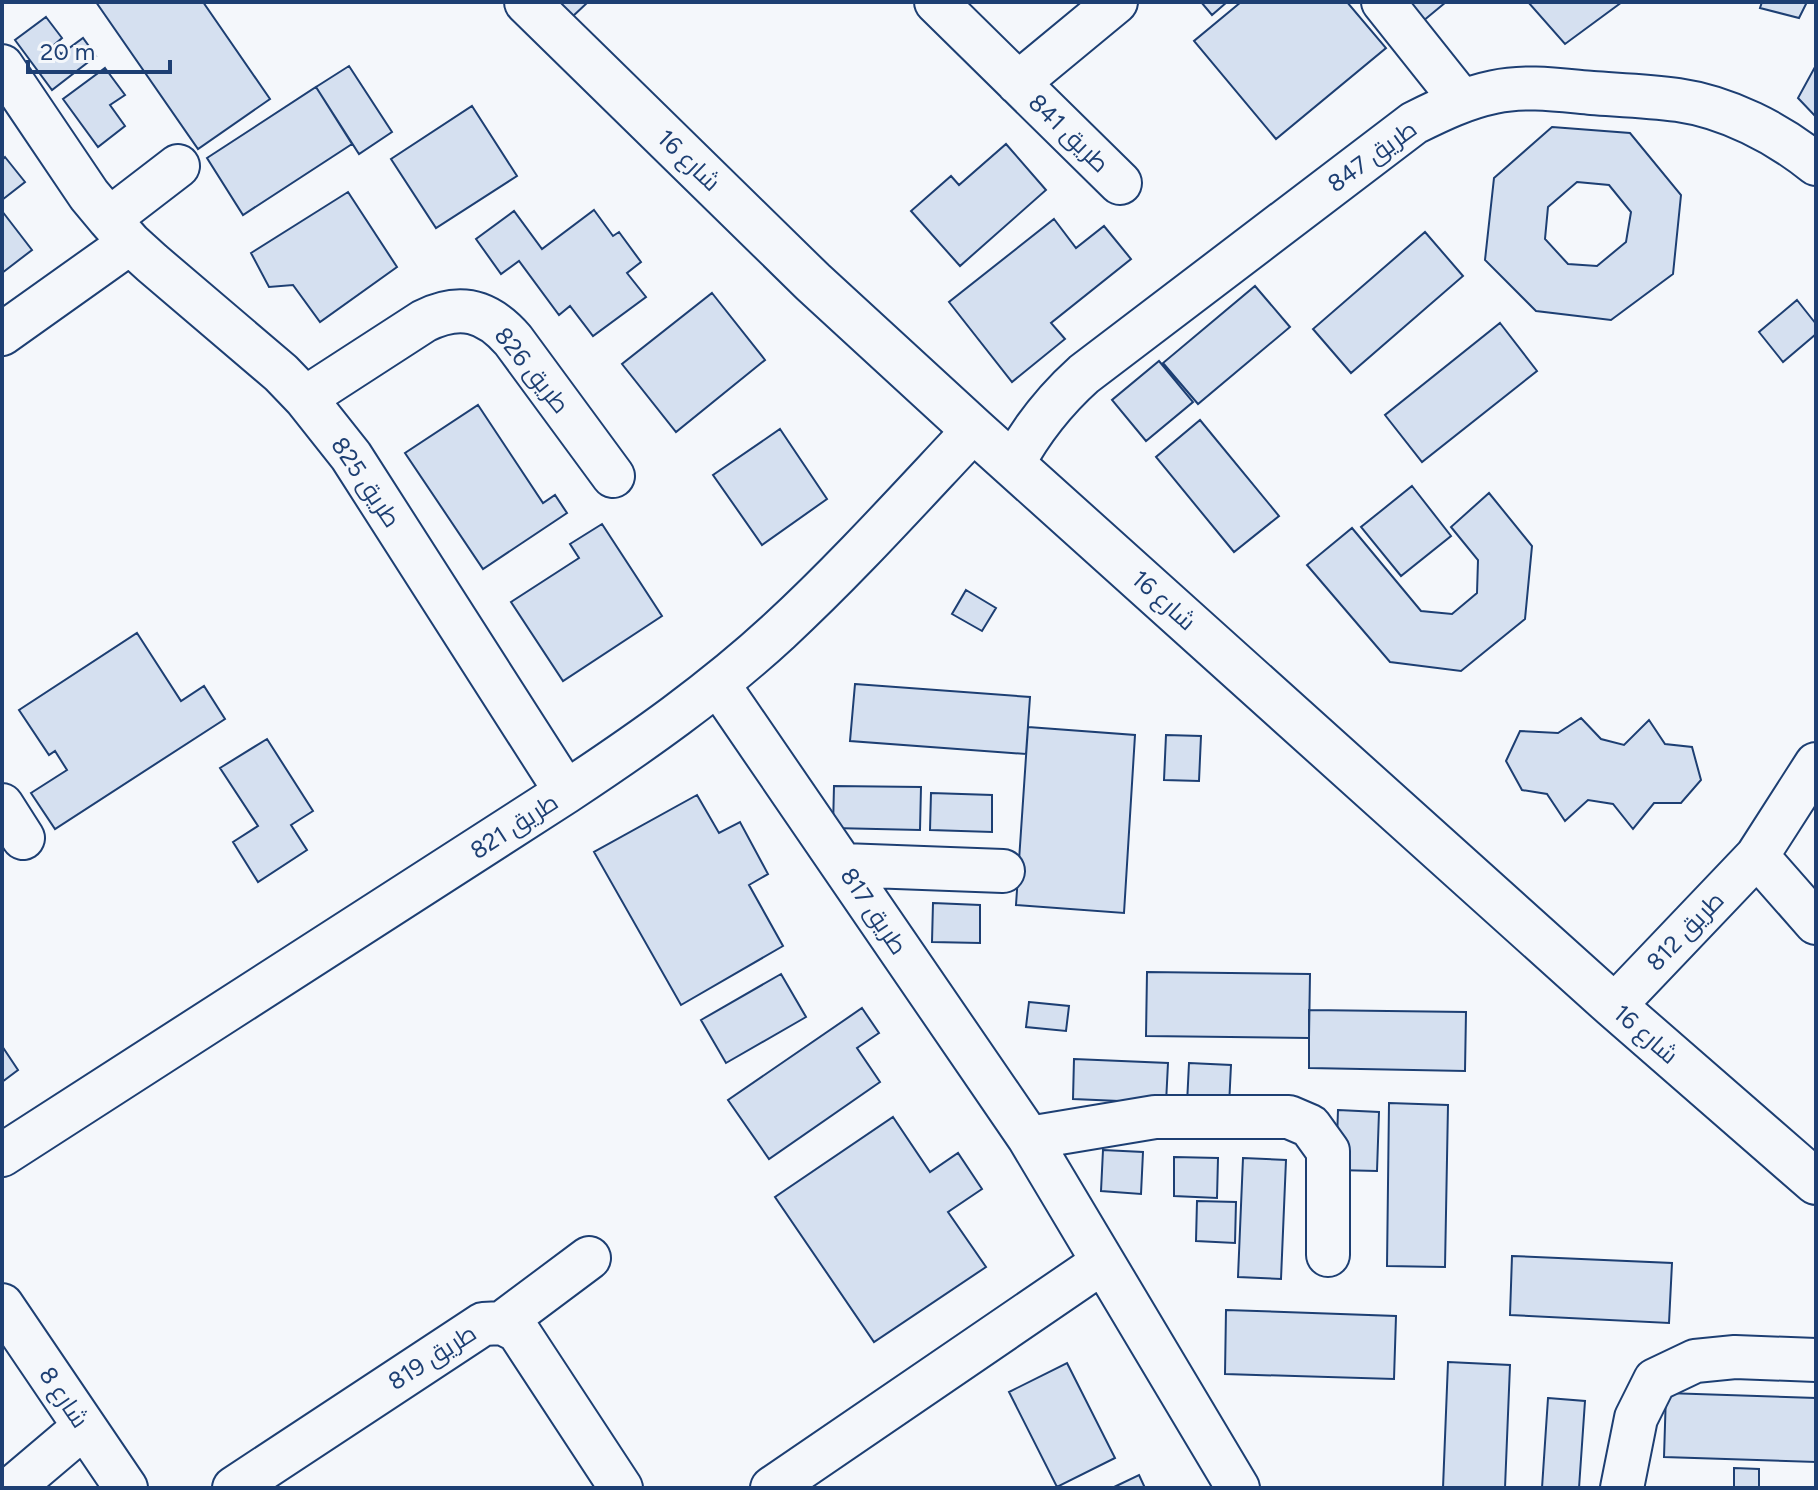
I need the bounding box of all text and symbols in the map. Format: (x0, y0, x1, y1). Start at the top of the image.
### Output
scale bar (28, 24, 170, 74)
text: 20 m (40, 37, 95, 66)
street label: طريق 841 (1022, 88, 1115, 179)
street label: طريق 847 (1322, 114, 1423, 199)
street label: شارع 16 (650, 123, 726, 198)
street label: طريق 826 (488, 321, 576, 420)
street label: طريق 825 (324, 431, 407, 533)
street label: شارع 16 (1125, 564, 1202, 638)
street label: طريق 821 (465, 787, 564, 866)
street label: طريق 817 (834, 862, 914, 960)
street label: طريق 812 (1640, 885, 1730, 977)
street label: شارع 16 (1607, 998, 1684, 1071)
street label: طريق 819 (383, 1318, 482, 1397)
street label: شارع 8 (32, 1361, 95, 1434)

